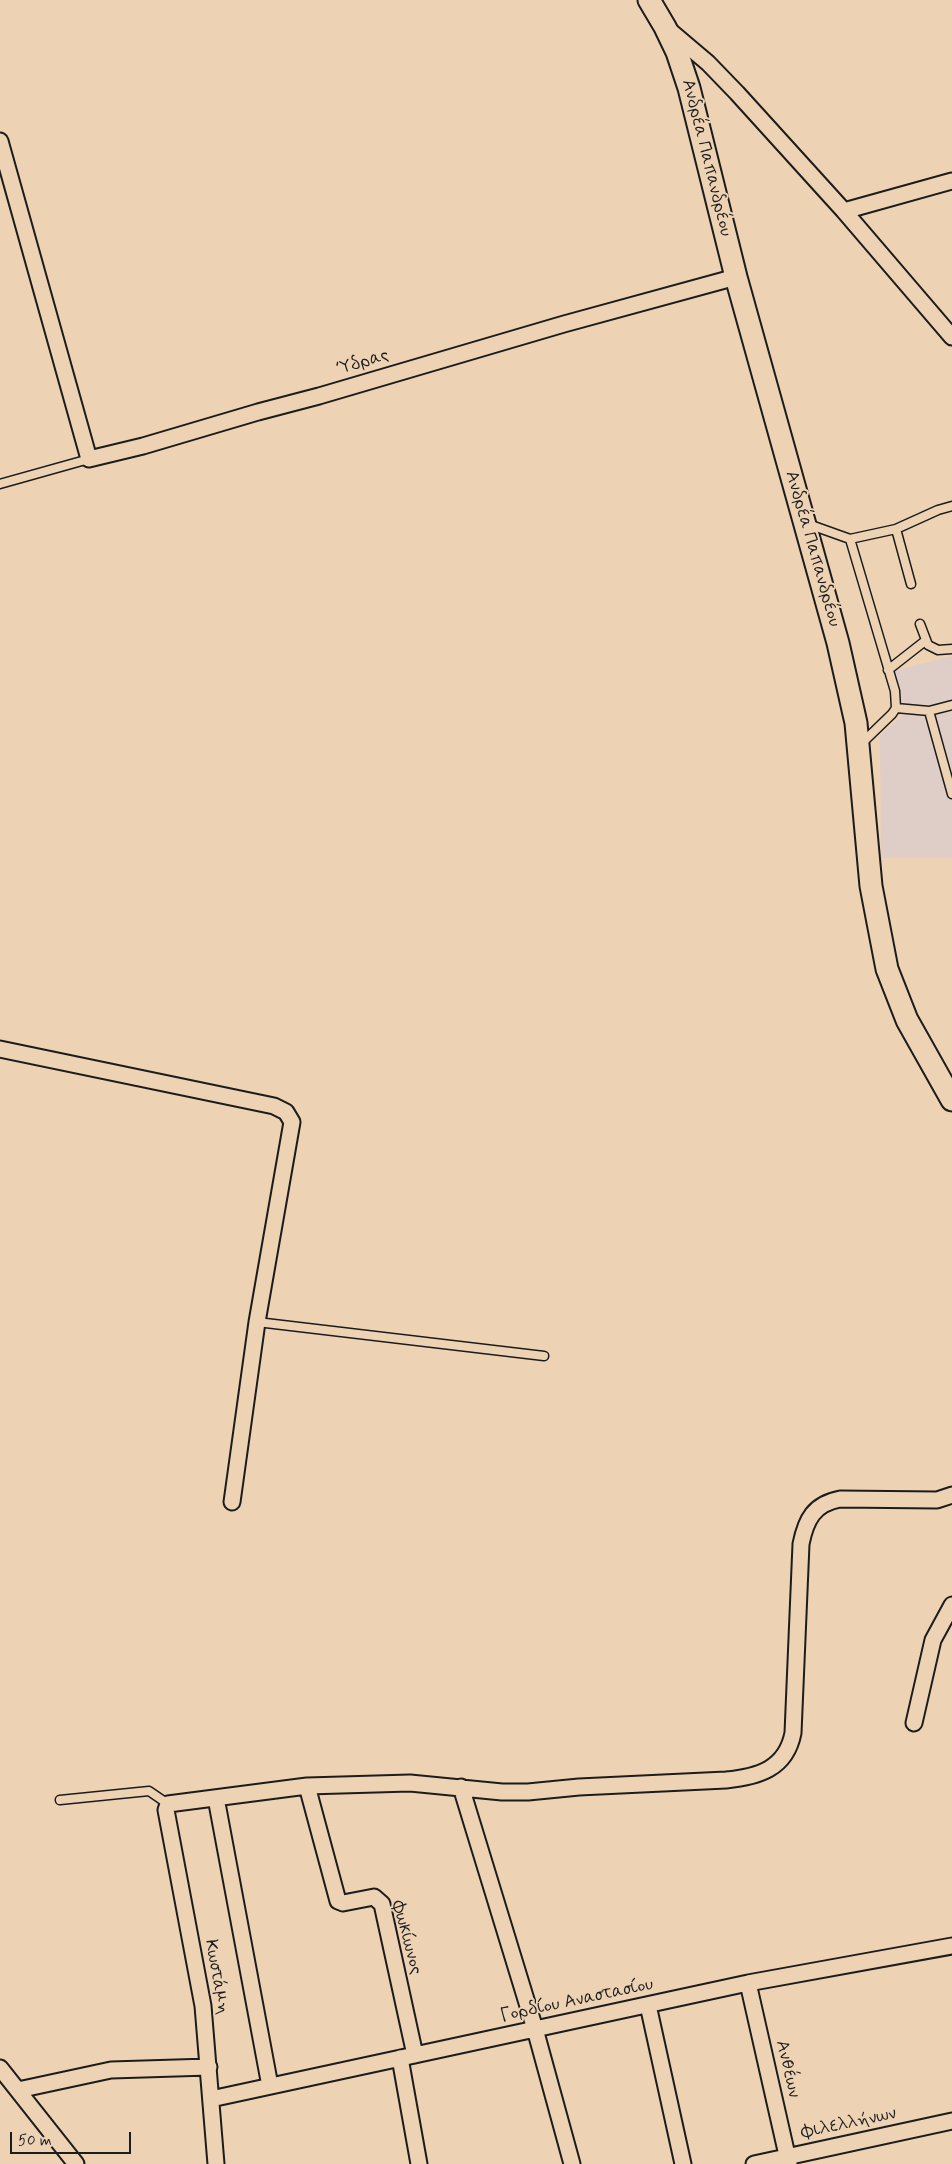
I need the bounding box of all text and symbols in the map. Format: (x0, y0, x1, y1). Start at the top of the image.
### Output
street label: Ανδρέα Παπανδρέου (676, 77, 736, 239)
street label: Ύδρας (334, 345, 392, 381)
street label: Ανδρέα Παπανδρέου (779, 469, 845, 629)
street label: Φωκίωνος (386, 1899, 426, 1977)
street label: Κωστάμη (199, 1938, 233, 2016)
street label: Γορδίου Αναστασίου (499, 1974, 655, 2028)
street label: Ανθέων (770, 2038, 804, 2100)
street label: Φιλελλήνων (799, 2103, 899, 2145)
scale bar (12, 2122, 134, 2154)
text: 50 m (18, 2131, 52, 2151)

